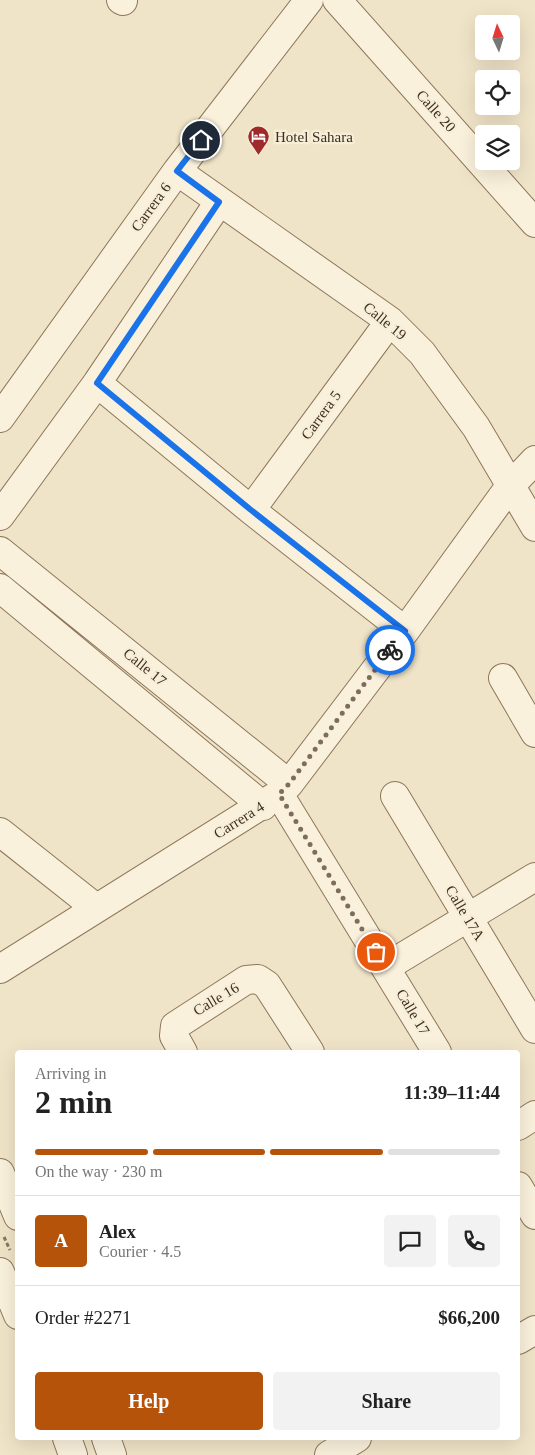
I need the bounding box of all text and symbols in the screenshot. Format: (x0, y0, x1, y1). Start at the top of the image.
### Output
north arrow (475, 15, 520, 60)
map controls (475, 15, 520, 170)
button: locate (475, 70, 520, 115)
street label: Calle 20 (413, 87, 459, 135)
pin (180, 119, 222, 161)
hotel icon: Hotel Sahara (247, 125, 271, 156)
button: layers (475, 125, 520, 170)
icon: home (187, 126, 215, 154)
place label: Hotel Sahara (275, 129, 353, 145)
street label: Carrera 6 (128, 179, 174, 234)
street label: Calle 19 (360, 299, 410, 343)
street label: Carrera 5 (298, 388, 344, 442)
courier (365, 625, 415, 675)
icon: bike (376, 636, 404, 664)
street label: Calle 17 (120, 645, 170, 689)
street label: Carrera 4 (211, 798, 267, 842)
street label: Calle 17A (442, 883, 488, 944)
pin (355, 931, 397, 973)
icon: bag (362, 938, 390, 966)
street label: Calle 16 (190, 979, 242, 1019)
street label: Calle 17 (393, 986, 433, 1038)
text: Arriving in (35, 1065, 107, 1082)
text: 11:39–11:44 (404, 1082, 500, 1103)
text: 2 min (35, 1084, 112, 1120)
text: On the way · 230 m (35, 1163, 163, 1180)
button: chat (384, 1215, 436, 1267)
button: phone (448, 1215, 500, 1267)
text: Alex (99, 1221, 136, 1242)
text: A (54, 1230, 68, 1251)
text: Courier · 4.5 (99, 1243, 181, 1260)
text: Order #2271 (35, 1307, 132, 1328)
text: $66,200 (438, 1307, 500, 1328)
button: Help (35, 1372, 263, 1430)
button: Share (273, 1372, 500, 1430)

